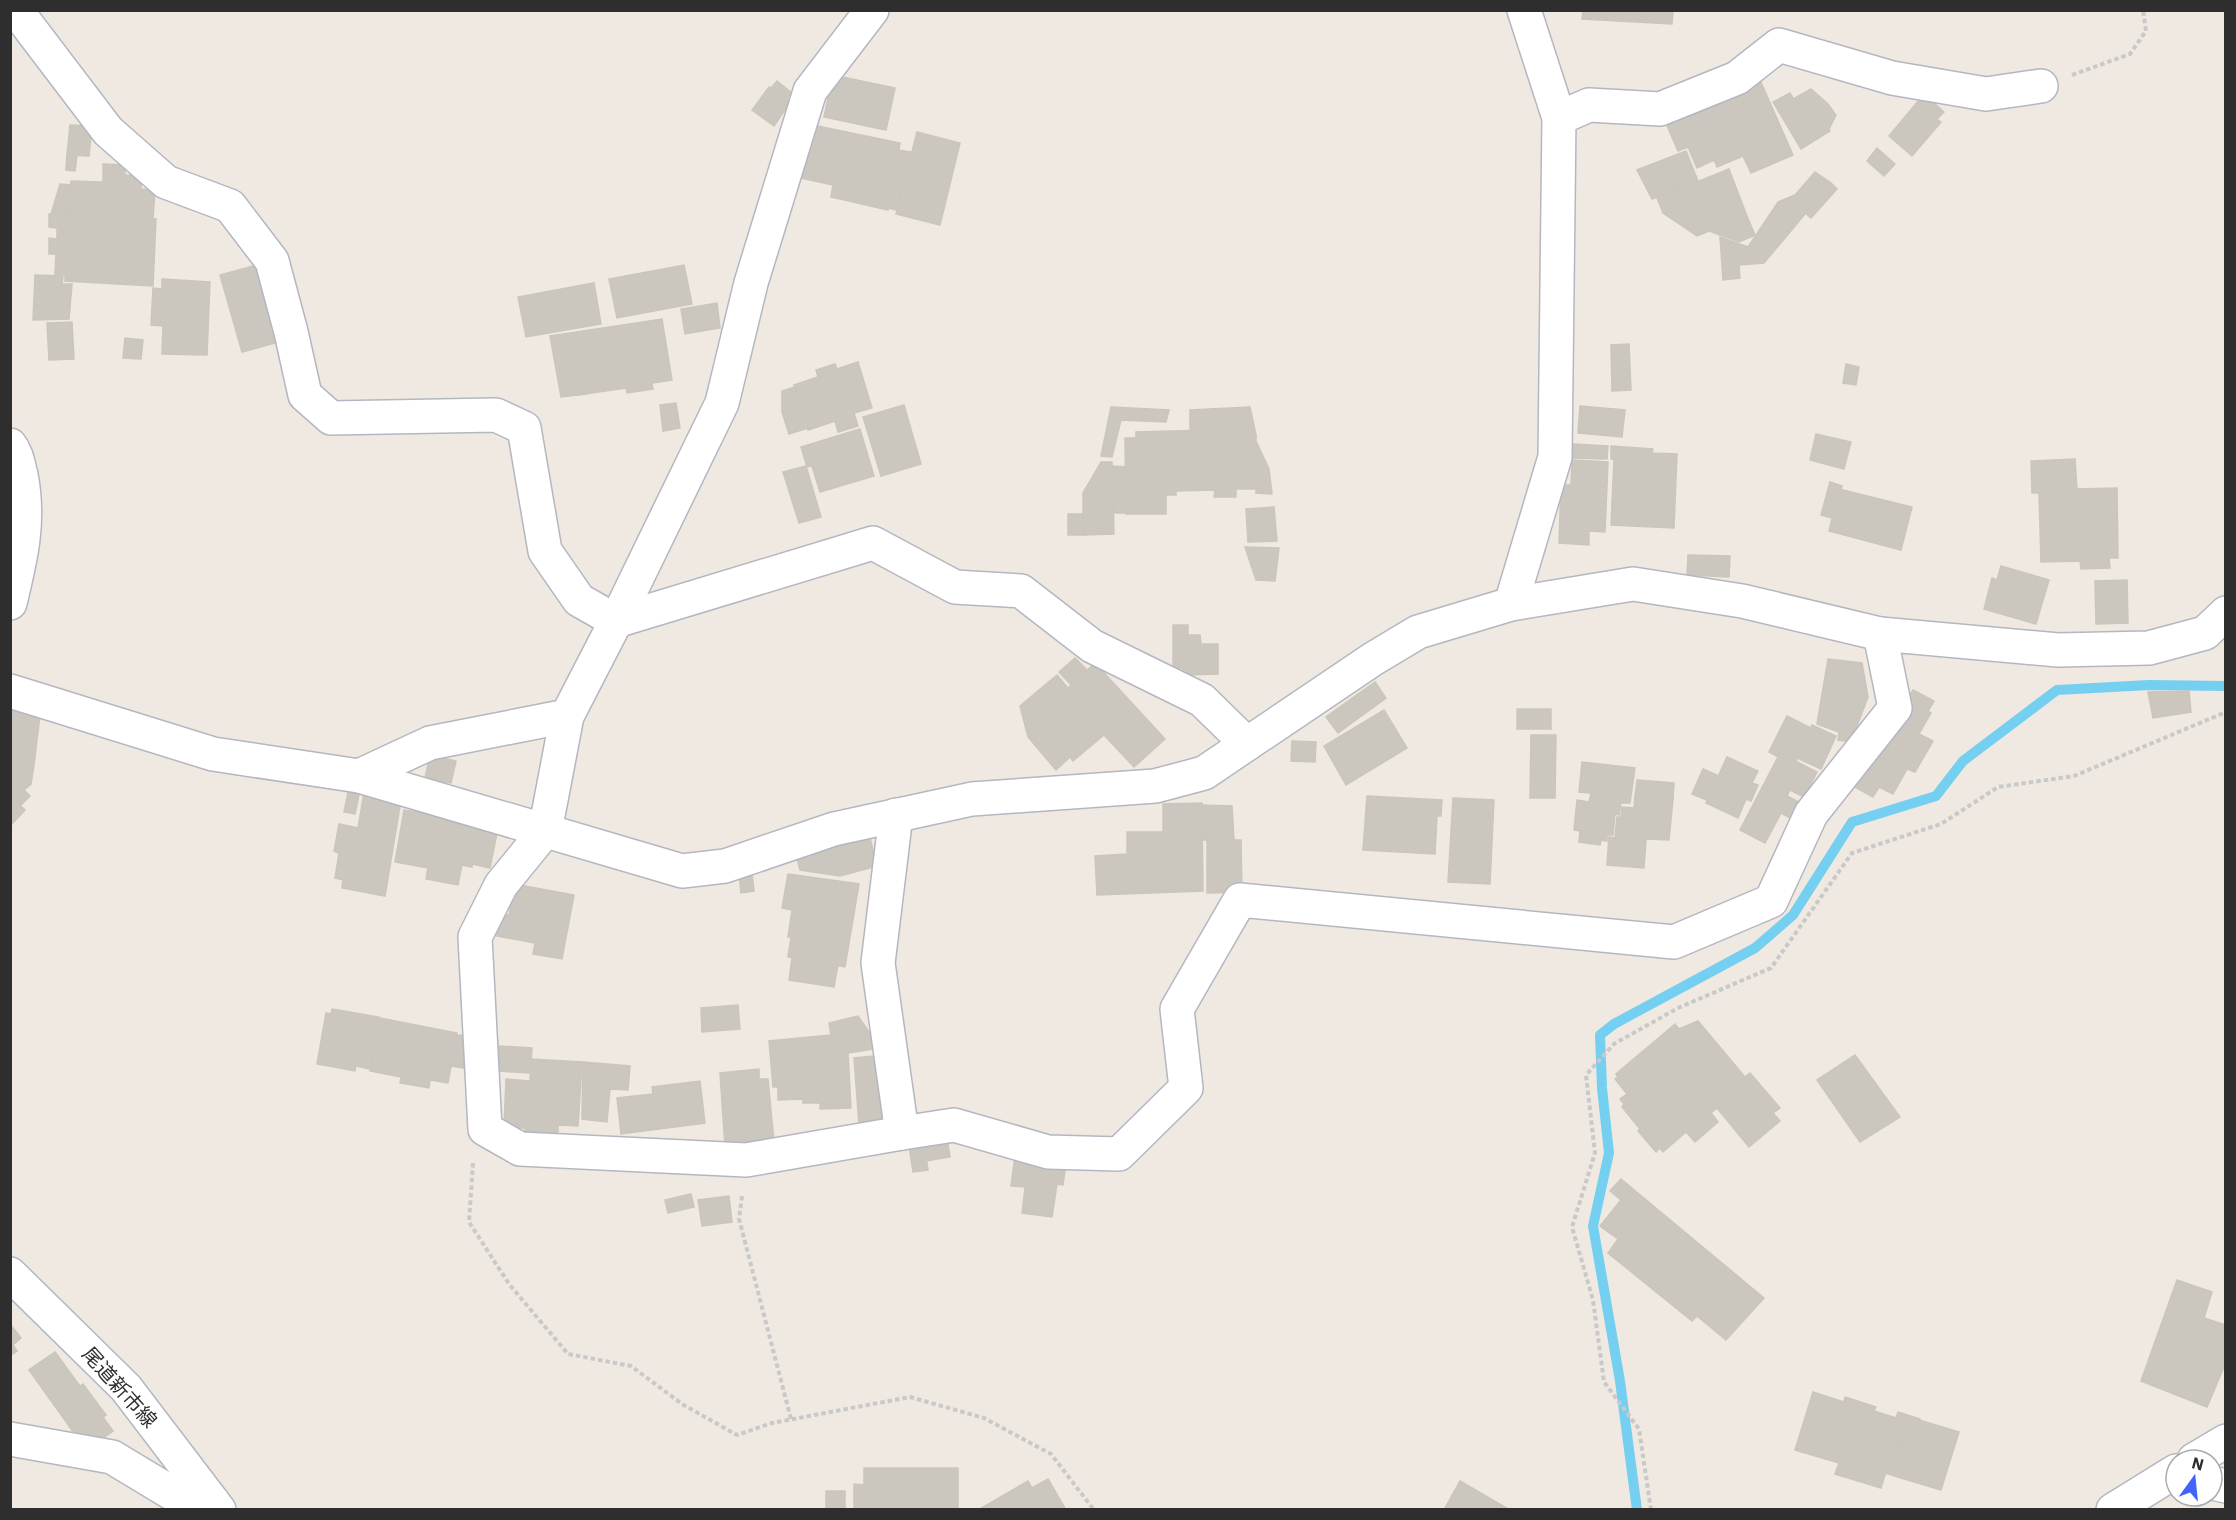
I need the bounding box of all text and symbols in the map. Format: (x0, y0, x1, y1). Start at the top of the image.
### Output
street label: 尾道新市線 (77, 1341, 163, 1433)
north arrow (2164, 1448, 2224, 1508)
text: N (2190, 1452, 2206, 1475)

